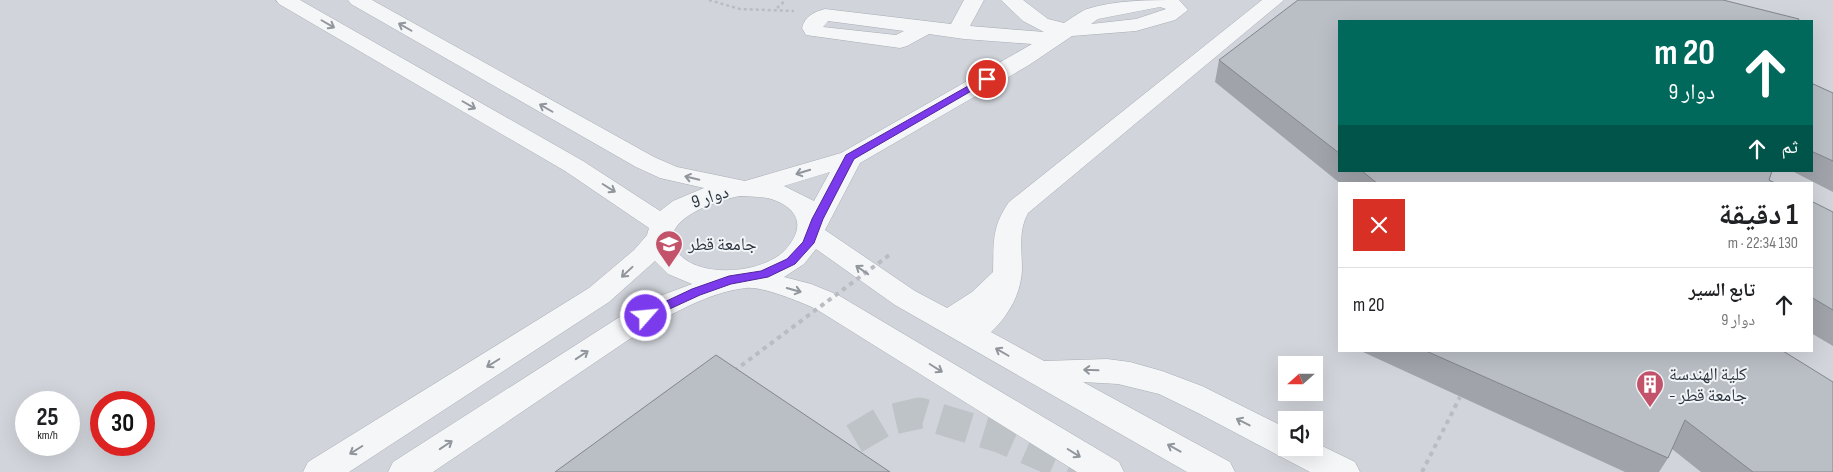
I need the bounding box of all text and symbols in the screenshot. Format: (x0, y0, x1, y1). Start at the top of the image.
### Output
one-way arrow (321, 20, 335, 30)
one-way arrow (398, 22, 413, 32)
text: 20 m (1654, 32, 1715, 75)
icon: ahead (1733, 40, 1798, 105)
pin (966, 58, 1008, 100)
icon: arrive (973, 65, 1001, 93)
text: دوار 9 (1669, 79, 1715, 106)
one-way arrow (461, 101, 476, 111)
one-way arrow (540, 102, 554, 112)
icon: ahead (1743, 135, 1771, 163)
text: ثم (1781, 136, 1798, 159)
one-way arrow (796, 168, 812, 178)
one-way arrow (684, 173, 700, 182)
street label: دوار 9 (689, 181, 731, 213)
one-way arrow (601, 184, 615, 194)
text: 1 دقيقة (1719, 197, 1798, 233)
button: close (1353, 199, 1405, 251)
school or university icon: جامعة قطر (654, 229, 684, 268)
place label: جامعة قطر (687, 234, 757, 255)
text: 130 m · 22:34 (1728, 234, 1798, 253)
one-way arrow (855, 265, 869, 275)
one-way arrow (621, 266, 634, 278)
text: تابع السير (1689, 279, 1755, 302)
one-way arrow (786, 285, 802, 295)
position arrow (619, 289, 671, 341)
icon: ahead (1770, 291, 1798, 319)
text: 20 m (1353, 294, 1385, 317)
text: دوار 9 (1721, 311, 1755, 330)
one-way arrow (994, 347, 1009, 357)
one-way arrow (574, 350, 588, 360)
north arrow (1278, 356, 1322, 401)
map controls (1278, 356, 1323, 456)
one-way arrow (487, 358, 501, 368)
one-way arrow (929, 363, 943, 373)
place label: كلية الهندسة - جامعة قطر (1669, 364, 1748, 406)
one-way arrow (1083, 366, 1099, 375)
building icon: كلية الهندسة - جامعة قطر (1635, 369, 1665, 408)
speed limit sign: 30 (90, 391, 155, 456)
text: 25 (37, 402, 58, 433)
button: sound (1278, 411, 1323, 456)
one-way arrow (1236, 417, 1251, 426)
text: km/h (37, 428, 58, 443)
one-way arrow (439, 440, 453, 450)
one-way arrow (1167, 443, 1182, 453)
one-way arrow (349, 445, 363, 455)
one-way arrow (1067, 448, 1081, 458)

